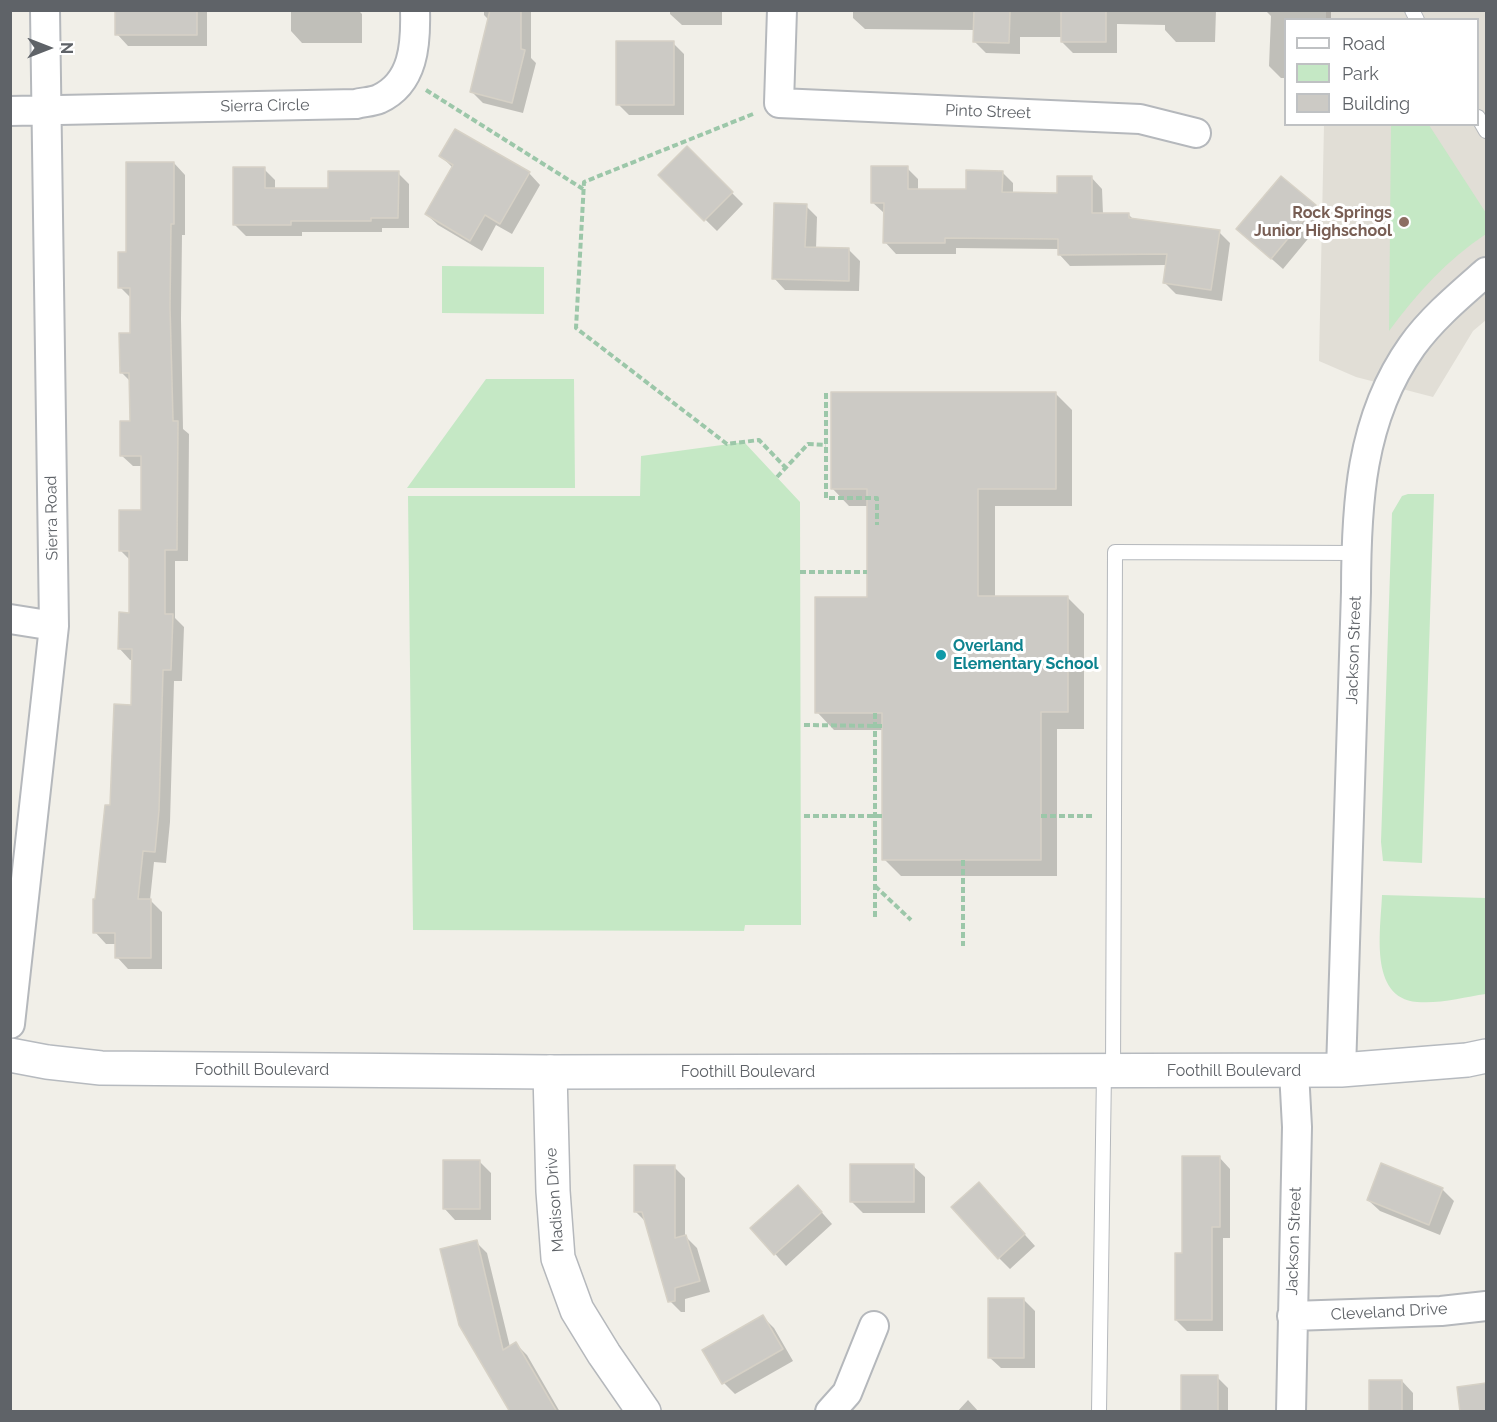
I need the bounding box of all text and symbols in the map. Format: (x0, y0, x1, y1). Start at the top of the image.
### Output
north arrow (18, 18, 78, 78)
legend (1284, 18, 1479, 126)
text: Road (1342, 33, 1385, 54)
text: N (57, 42, 76, 54)
text: Park (1342, 63, 1379, 84)
text: Building (1342, 93, 1410, 114)
street label: Sierra Circle (220, 96, 310, 116)
street label: Pinto Street (945, 101, 1031, 123)
place label: Rock Springs Junior Highschool (1254, 203, 1392, 241)
marker: Rock Springs Junior Highschool (1397, 215, 1411, 229)
street label: Sierra Road (42, 475, 62, 561)
street label: Jackson Street (1343, 595, 1365, 705)
place label: Overland Elementary School (953, 636, 1098, 674)
marker: Overland Elementary School (934, 648, 948, 662)
street label: Foothill Boulevard (195, 1060, 329, 1080)
street label: Foothill Boulevard (1167, 1061, 1301, 1081)
street label: Foothill Boulevard (681, 1062, 815, 1082)
street label: Madison Drive (542, 1147, 568, 1253)
street label: Jackson Street (1283, 1186, 1305, 1296)
street label: Cleveland Drive (1330, 1299, 1448, 1325)

